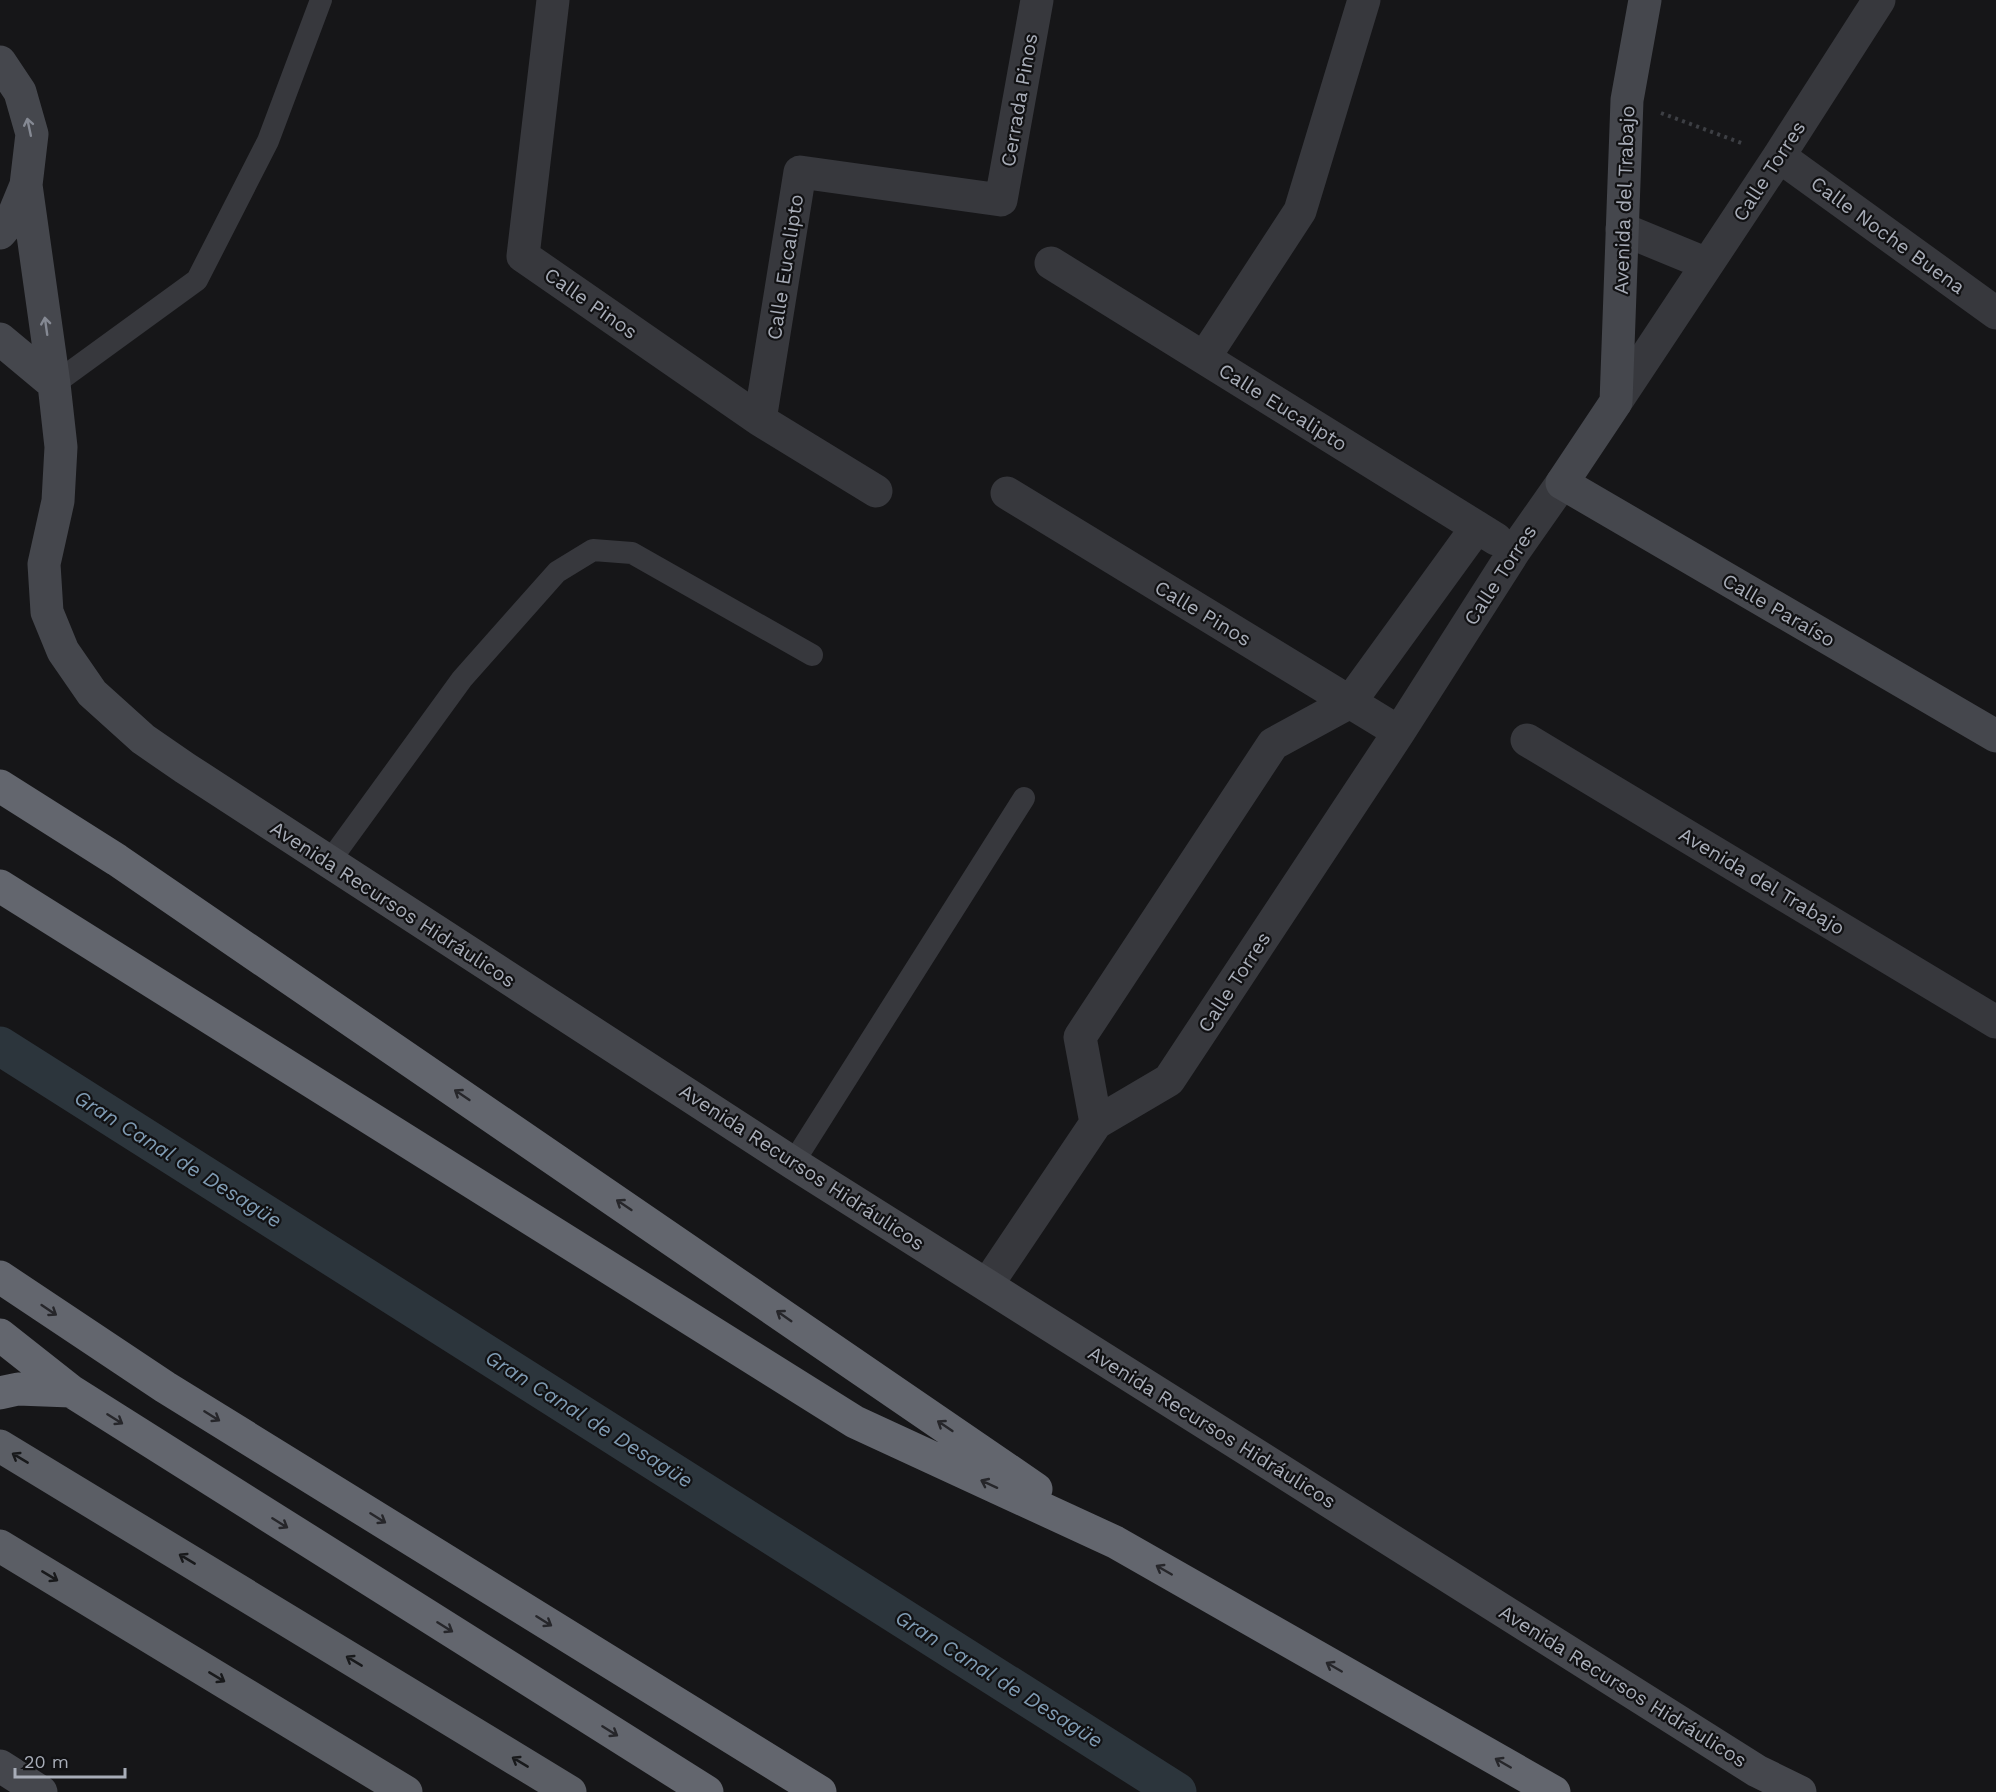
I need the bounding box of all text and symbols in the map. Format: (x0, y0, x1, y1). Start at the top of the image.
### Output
street label: Cerrada Pinos (995, 31, 1043, 169)
street label: Avenida del Trabajo (1609, 105, 1639, 295)
street label: Calle Torres (1728, 116, 1810, 226)
one-way arrow (23, 118, 34, 137)
street label: Calle Noche Buena (1806, 171, 1970, 299)
street label: Calle Eucalipto (762, 192, 808, 342)
street label: Calle Pinos (540, 262, 642, 344)
one-way arrow (41, 316, 52, 336)
street label: Calle Eucalipto (1214, 358, 1352, 456)
street label: Calle Torres (1459, 520, 1541, 630)
street label: Calle Paraíso (1718, 568, 1840, 652)
street label: Calle Pinos (1150, 575, 1256, 651)
street label: Avenida Recursos Hidráulicos (266, 816, 520, 992)
street label: Avenida del Trabajo (1675, 822, 1849, 940)
street label: Calle Torres (1193, 927, 1275, 1037)
street label: Avenida Recursos Hidráulicos (675, 1079, 929, 1255)
water label: Gran Canal de Desagüe (70, 1084, 287, 1233)
one-way arrow (455, 1089, 471, 1101)
one-way arrow (616, 1199, 632, 1211)
one-way arrow (40, 1304, 57, 1316)
one-way arrow (776, 1309, 793, 1322)
street label: Avenida Recursos Hidráulicos (1084, 1341, 1340, 1513)
water label: Gran Canal de Desagüe (481, 1344, 698, 1493)
one-way arrow (203, 1410, 220, 1422)
one-way arrow (107, 1412, 124, 1425)
one-way arrow (937, 1420, 954, 1432)
one-way arrow (12, 1452, 29, 1464)
one-way arrow (981, 1478, 999, 1490)
one-way arrow (369, 1513, 386, 1525)
one-way arrow (271, 1517, 288, 1529)
one-way arrow (179, 1553, 196, 1565)
one-way arrow (1156, 1564, 1173, 1576)
one-way arrow (41, 1571, 58, 1583)
street label: Avenida Recursos Hidráulicos (1495, 1600, 1751, 1772)
water label: Gran Canal de Desagüe (891, 1604, 1108, 1753)
one-way arrow (535, 1615, 552, 1627)
one-way arrow (436, 1621, 453, 1633)
one-way arrow (346, 1654, 363, 1666)
one-way arrow (1326, 1660, 1343, 1672)
one-way arrow (208, 1672, 225, 1684)
one-way arrow (601, 1725, 618, 1737)
scale bar (15, 1741, 124, 1779)
text: 20 m (24, 1751, 69, 1772)
one-way arrow (512, 1755, 529, 1767)
one-way arrow (1495, 1757, 1512, 1769)

